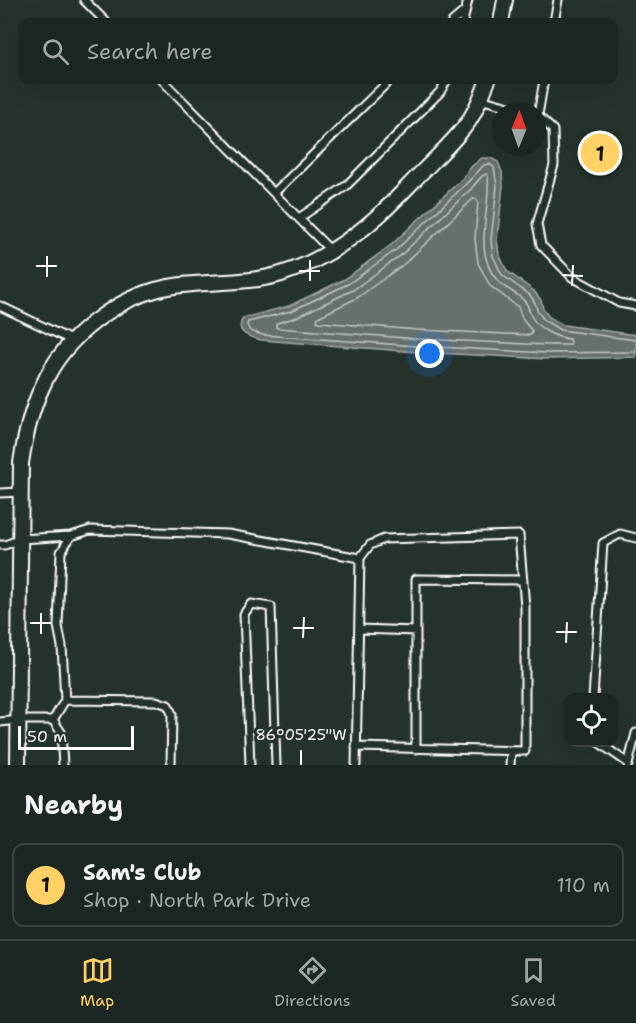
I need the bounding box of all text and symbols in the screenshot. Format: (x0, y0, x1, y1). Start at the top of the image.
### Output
search box (18, 18, 618, 84)
icon: search (39, 35, 72, 68)
text: Search here (87, 37, 213, 66)
north arrow (492, 102, 546, 156)
pin: 1 (580, 130, 620, 176)
your location (415, 339, 444, 368)
map controls (564, 693, 618, 747)
button: locate (564, 693, 618, 747)
scale bar (18, 723, 134, 750)
text: 86°05'25"W (255, 725, 347, 745)
text: 50 m (27, 726, 67, 747)
text: Nearby (24, 787, 123, 822)
text: Sam's Club (83, 858, 201, 887)
text: 1 (41, 872, 50, 898)
text: 110 m (556, 872, 610, 898)
text: Shop · North Park Drive (83, 887, 311, 913)
tab: Map (80, 954, 114, 1011)
tab: Directions (274, 954, 351, 1011)
tab: Saved (511, 954, 556, 1011)

